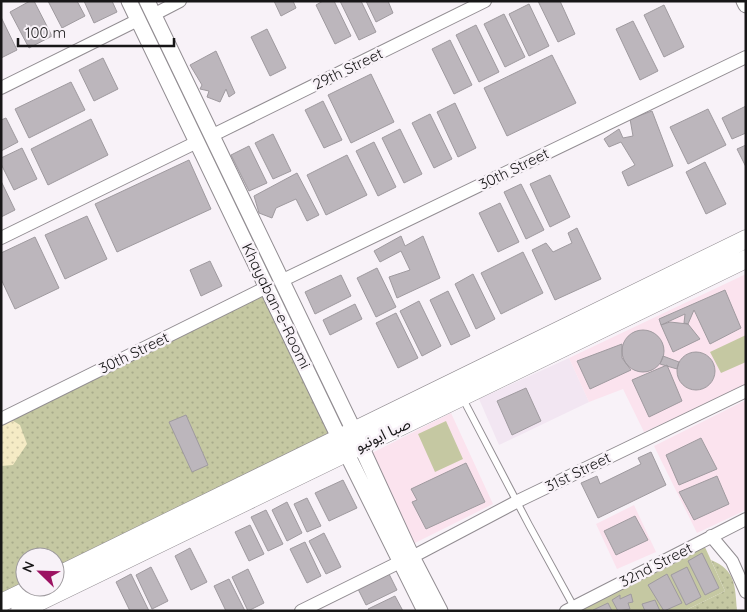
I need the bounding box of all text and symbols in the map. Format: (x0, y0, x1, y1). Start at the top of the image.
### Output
scale bar (18, 15, 174, 47)
text: 100 m (25, 23, 66, 42)
street label: 29th Street (310, 43, 386, 94)
street label: 30th Street (476, 143, 552, 194)
street label: Khayaban-e-Roomi (238, 240, 315, 372)
street label: 30th Street (96, 327, 172, 378)
street label: صبا ایونیو (352, 413, 414, 456)
street label: 31st Street (542, 448, 614, 496)
street label: 32nd Street (616, 538, 695, 591)
north arrow (15, 547, 65, 597)
text: N (18, 559, 38, 575)

